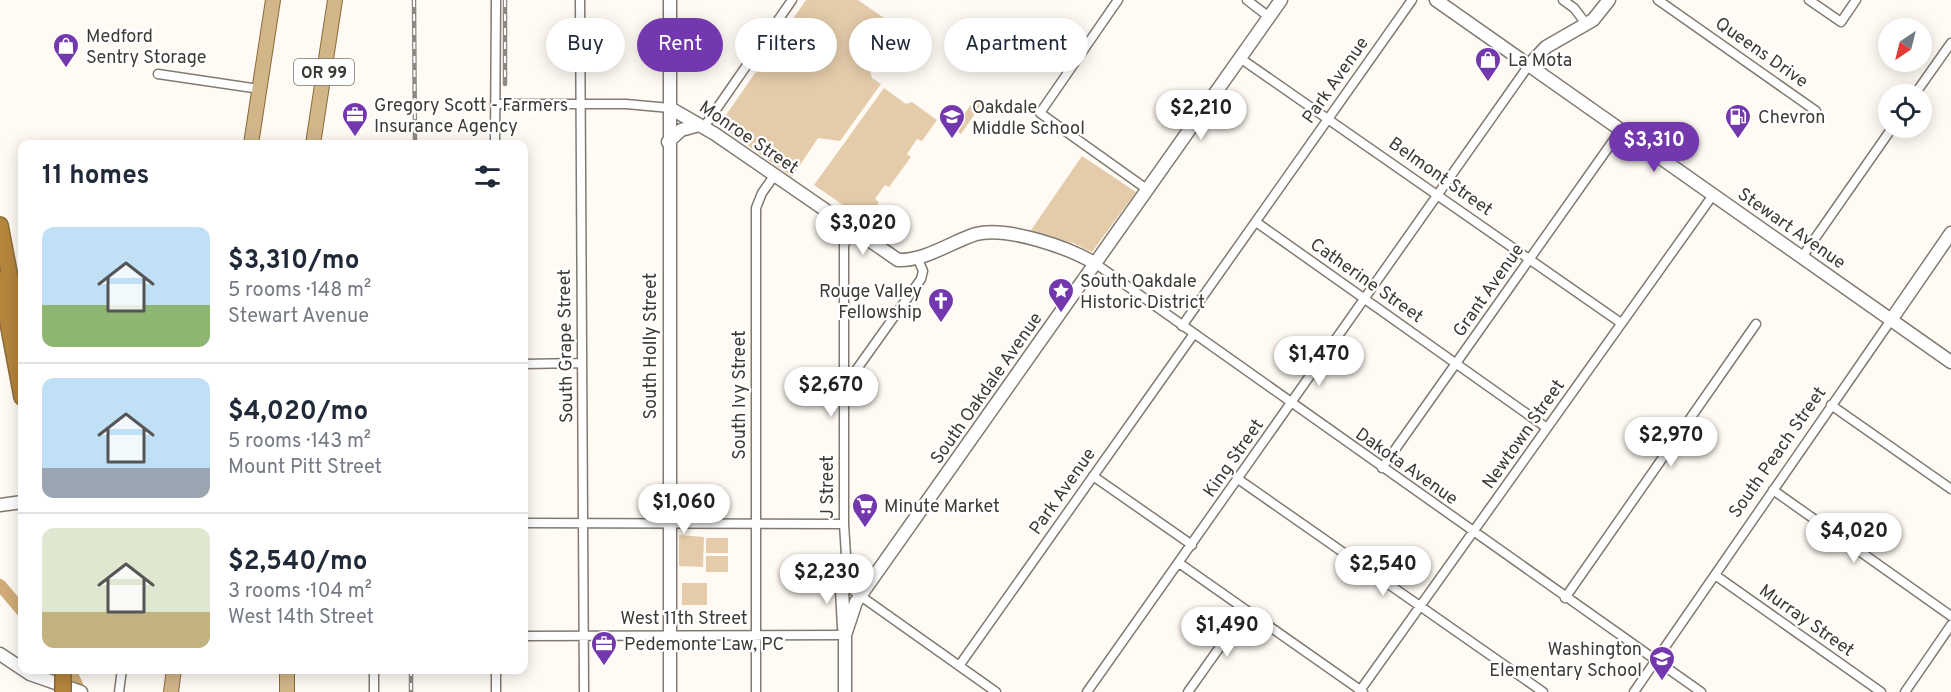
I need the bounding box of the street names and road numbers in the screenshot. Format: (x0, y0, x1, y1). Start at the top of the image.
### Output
street label: Queens Drive (1710, 13, 1812, 94)
street label: Park Avenue (1298, 33, 1375, 129)
road number: OR 99 (294, 59, 354, 85)
street label: Monroe Street (694, 97, 802, 180)
street label: Belmont Street (1383, 133, 1497, 222)
street label: Stewart Avenue (1733, 183, 1850, 275)
street label: Catherine Street (1305, 234, 1427, 329)
street label: Grant Avenue (1449, 240, 1530, 342)
street label: South Grape Street (554, 269, 579, 423)
street label: South Holly Street (640, 273, 663, 419)
street label: South Oakdale Avenue (926, 308, 1048, 469)
street label: South Ivy Street (729, 330, 752, 460)
street label: Newtown Street (1478, 376, 1571, 494)
street label: South Peach Street (1724, 383, 1832, 523)
street label: King Street (1199, 415, 1270, 503)
street label: Dakota Avenue (1350, 423, 1462, 511)
street label: Park Avenue (1025, 444, 1102, 540)
street label: J Street (817, 455, 840, 519)
street label: Murray Street (1754, 580, 1858, 662)
street label: West 11th Street (620, 608, 748, 631)

